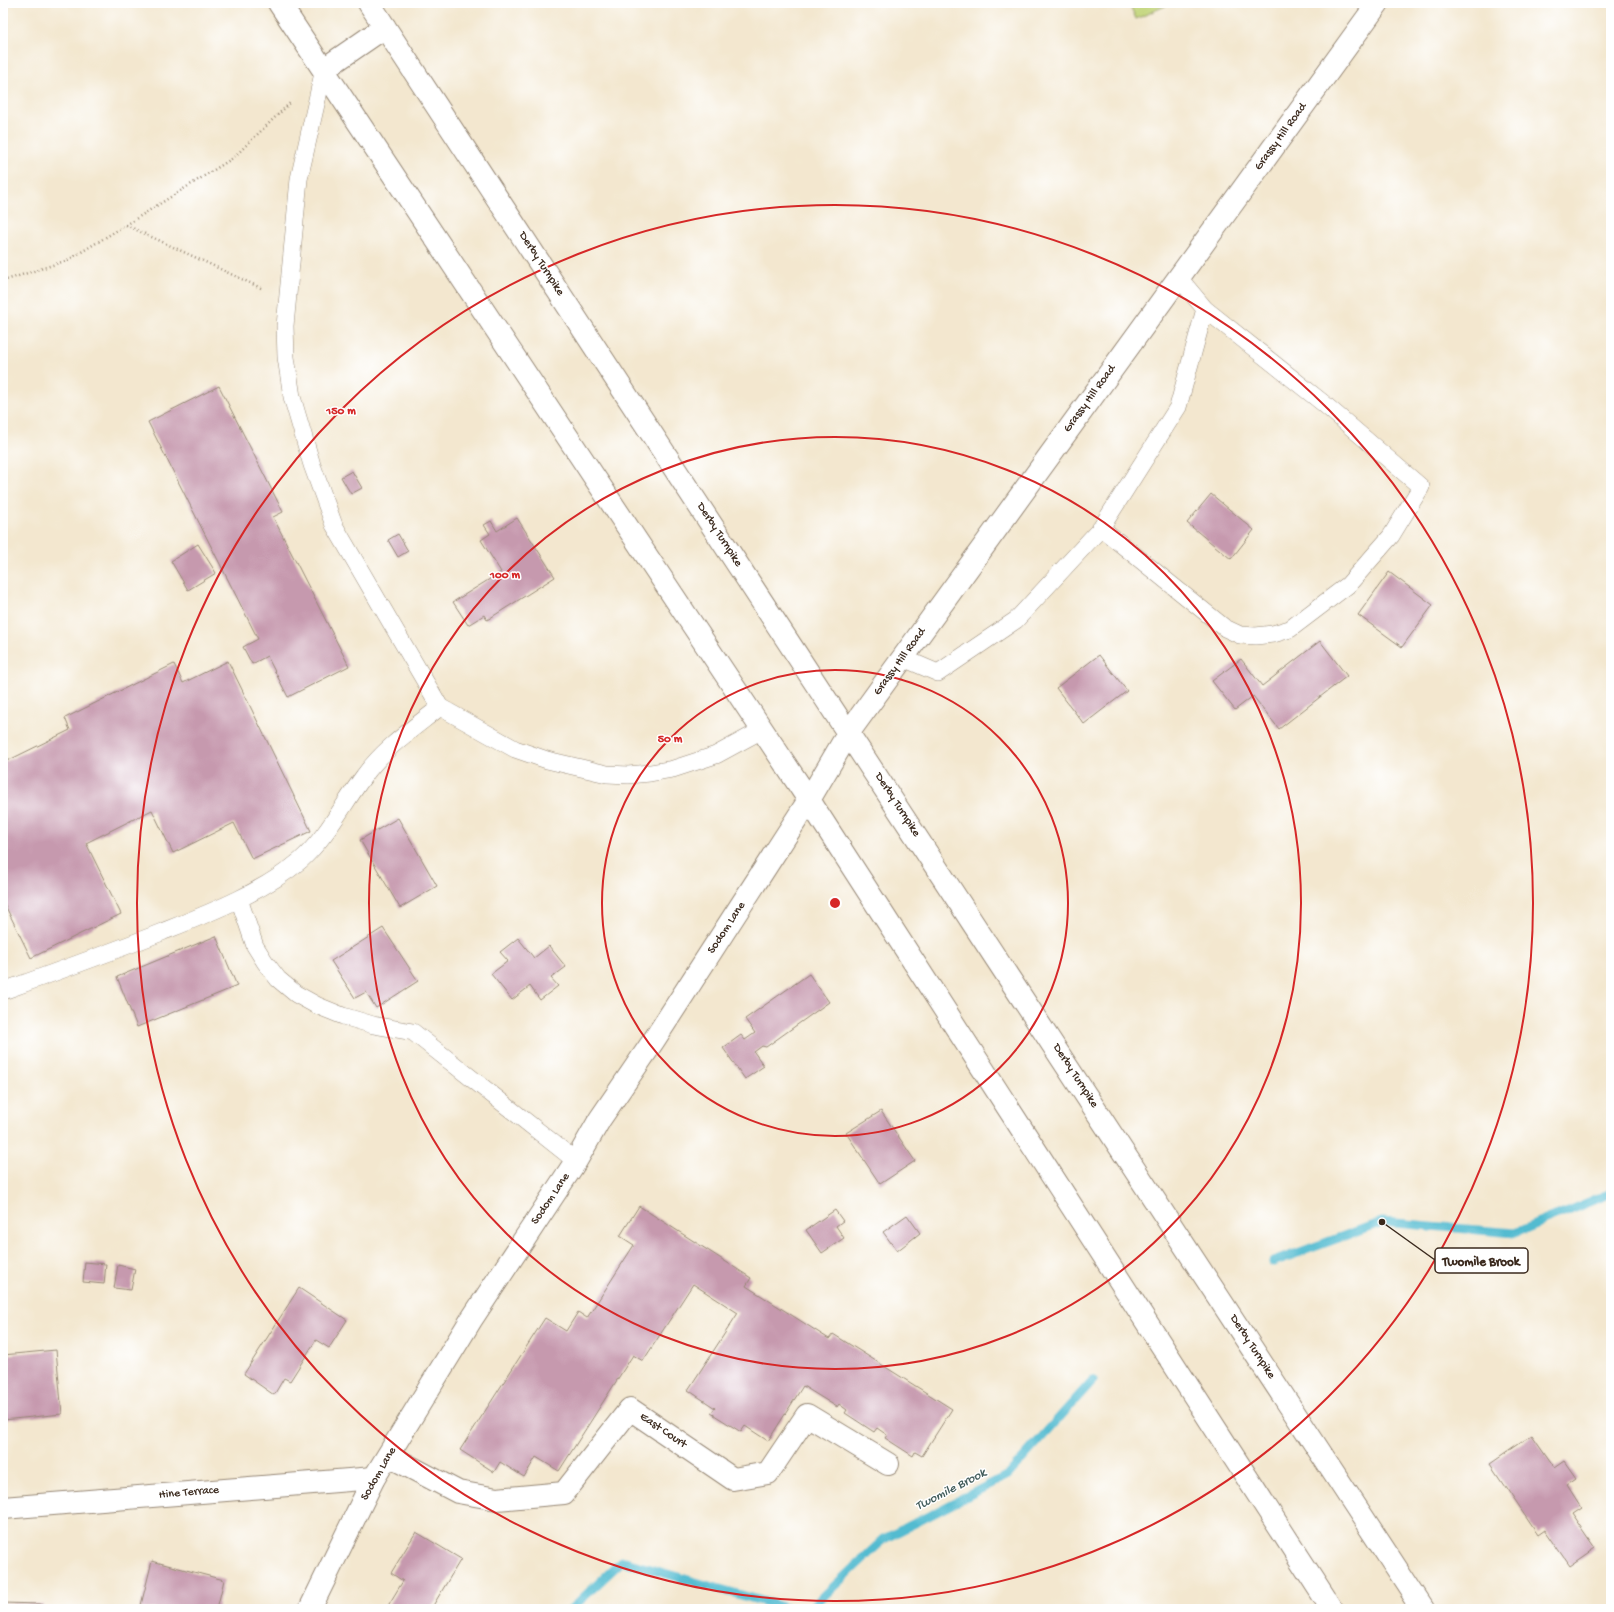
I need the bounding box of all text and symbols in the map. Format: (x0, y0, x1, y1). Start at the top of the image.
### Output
street label: Grassy Hill Road (1252, 100, 1311, 173)
street label: Derby Turnpike (515, 228, 567, 299)
street label: Grassy Hill Road (1061, 362, 1120, 435)
text: 150 m (325, 405, 356, 419)
street label: Derby Turnpike (693, 499, 745, 570)
text: 100 m (489, 569, 520, 583)
street label: Grassy Hill Road (871, 625, 930, 698)
text: 50 m (658, 733, 683, 747)
street label: Derby Turnpike (871, 769, 923, 840)
centre of rings (828, 896, 842, 910)
street label: Sodom Lane (705, 899, 749, 957)
street label: Derby Turnpike (1049, 1040, 1101, 1111)
street label: Sodom Lane (529, 1170, 574, 1228)
callout: Twomile Brook (1435, 1248, 1528, 1273)
text: Twomile Brook (1441, 1255, 1522, 1270)
street label: Derby Turnpike (1226, 1311, 1278, 1382)
street label: East Court (637, 1410, 690, 1452)
street label: Sodom Lane (358, 1444, 400, 1503)
water label: Twomile Brook (913, 1465, 990, 1514)
street label: Hine Terrace (158, 1483, 221, 1503)

